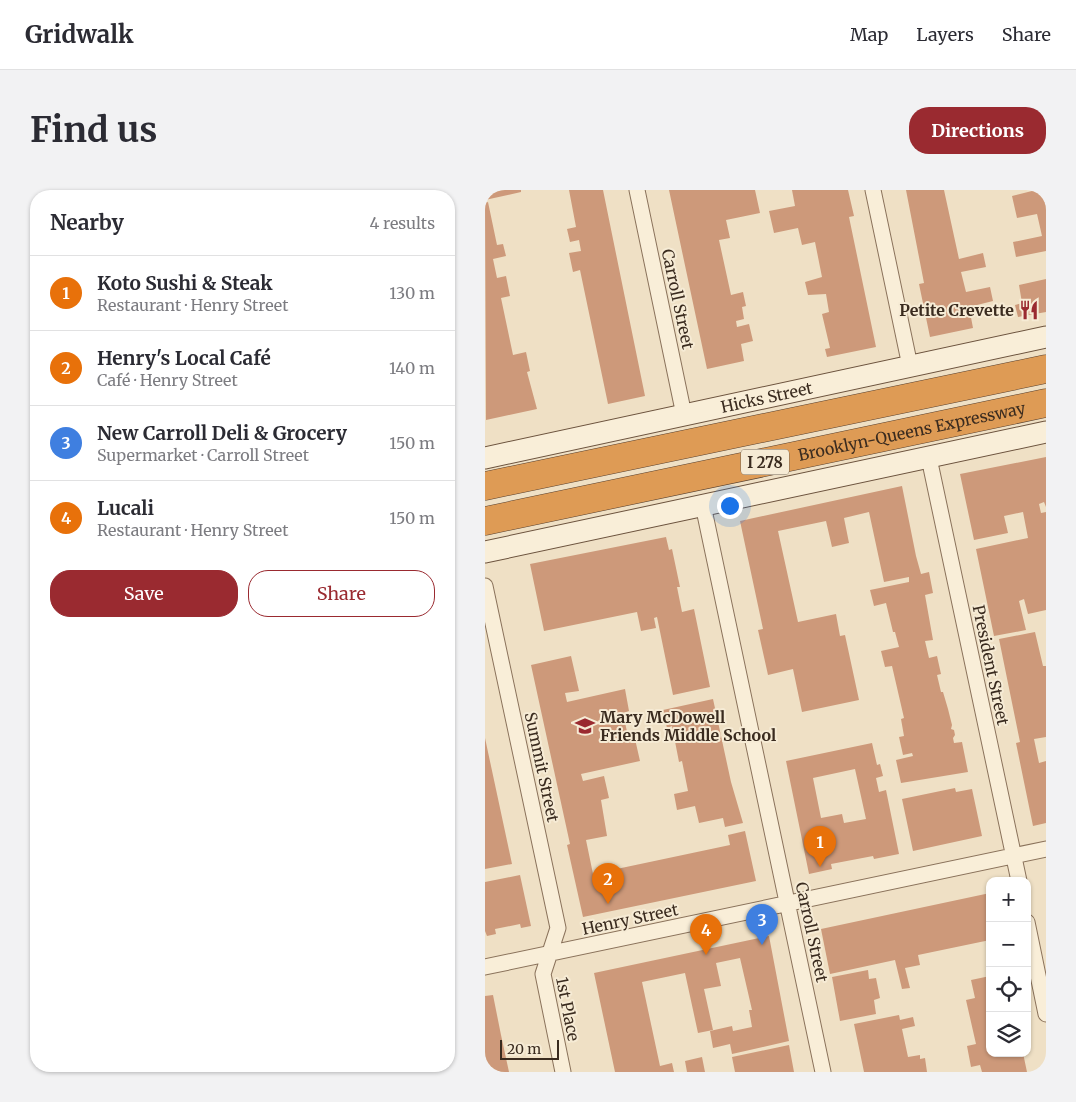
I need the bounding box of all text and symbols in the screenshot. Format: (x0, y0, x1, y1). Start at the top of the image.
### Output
text: Gridwalk (25, 19, 134, 50)
text: Map (850, 23, 888, 46)
text: Layers (916, 23, 974, 46)
text: Share (1002, 23, 1051, 46)
button: Directions (909, 107, 1046, 154)
text: Find us (30, 108, 157, 152)
text: Nearby (50, 209, 124, 236)
text: 4 results (369, 213, 435, 233)
street label: Carroll Street (658, 247, 699, 352)
text: Koto Sushi & Steak (97, 271, 273, 295)
text: 1 (62, 283, 70, 303)
text: 130 m (389, 283, 435, 303)
text: Restaurant · Henry Street (97, 295, 288, 315)
restaurant icon: Petite Crevette (1018, 299, 1040, 321)
place label: Petite Crevette (899, 300, 1014, 320)
text: Henry's Local Café (97, 346, 271, 370)
text: 2 (61, 358, 71, 378)
text: 140 m (389, 358, 435, 378)
text: Café · Henry Street (97, 370, 238, 390)
street label: Hicks Street (719, 378, 815, 417)
street label: Brooklyn-Queens Expressway (796, 397, 1028, 465)
text: New Carroll Deli & Grocery (97, 421, 347, 445)
text: 3 (61, 433, 71, 453)
text: 150 m (389, 433, 435, 453)
text: Supermarket · Carroll Street (97, 445, 309, 465)
road number: I 278 (741, 450, 789, 474)
your location (717, 493, 743, 519)
text: Lucali (97, 496, 154, 520)
text: 4 (61, 508, 71, 528)
text: 150 m (389, 508, 435, 528)
text: Restaurant · Henry Street (97, 520, 288, 540)
button: Save (50, 570, 238, 617)
button: Share (248, 570, 435, 617)
street label: President Street (968, 603, 1014, 728)
place label: Mary McDowell Friends Middle School (600, 707, 776, 745)
street label: Summit Street (521, 710, 564, 824)
school or university icon: Mary McDowell Friends Middle School (574, 715, 596, 737)
pin: 1 (804, 826, 836, 867)
pin: 2 (592, 863, 624, 904)
map controls (986, 877, 1031, 1057)
button: + (986, 877, 1031, 922)
street label: Carroll Street (792, 880, 833, 985)
street label: Henry Street (580, 899, 681, 939)
pin: 3 (746, 904, 778, 945)
pin: 4 (690, 914, 722, 955)
button: − (986, 922, 1031, 967)
button: locate (986, 967, 1031, 1012)
street label: 1st Place (552, 975, 584, 1043)
button: layers (986, 1012, 1031, 1057)
scale bar (500, 1037, 559, 1060)
text: 20 m (507, 1040, 541, 1058)

